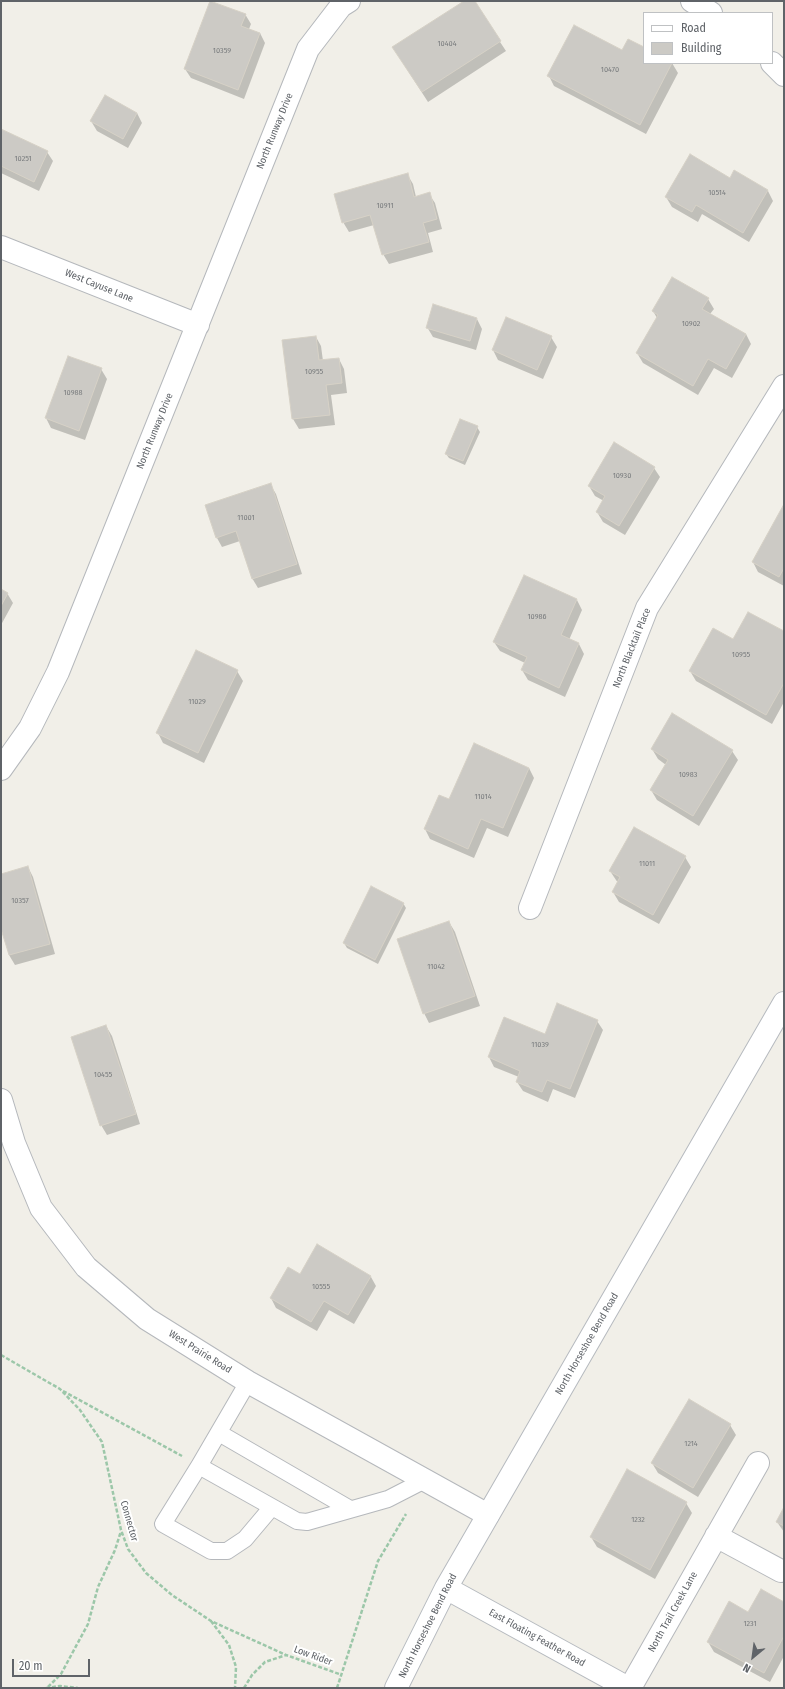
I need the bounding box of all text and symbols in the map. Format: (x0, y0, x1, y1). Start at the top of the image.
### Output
legend (643, 12, 773, 64)
text: Road (681, 21, 706, 35)
house number: 10404 (437, 39, 457, 49)
text: Building (681, 41, 721, 55)
house number: 10359 (213, 46, 231, 56)
house number: 10470 (601, 65, 619, 75)
street label: North Runway Drive (254, 91, 296, 171)
house number: 10251 (14, 154, 32, 164)
house number: 10514 (708, 188, 726, 198)
house number: 10911 (376, 201, 394, 211)
street label: West Cayuse Lane (63, 267, 135, 305)
house number: 10902 (682, 319, 700, 329)
house number: 10955 (305, 367, 323, 377)
house number: 10988 (63, 388, 83, 398)
street label: North Runway Drive (134, 391, 176, 471)
house number: 10930 (613, 471, 631, 481)
house number: 11001 (237, 513, 255, 523)
street label: North Blacktail Place (611, 606, 653, 690)
house number: 10986 (527, 612, 547, 622)
house number: 10955 (732, 650, 750, 660)
house number: 11029 (188, 697, 206, 707)
house number: 10983 (679, 770, 697, 780)
house number: 11014 (474, 792, 492, 802)
house number: 11011 (639, 859, 655, 869)
house number: 10357 (11, 896, 29, 906)
house number: 11042 (427, 962, 445, 972)
house number: 11039 (531, 1040, 549, 1050)
house number: 10455 (94, 1070, 112, 1080)
house number: 10555 (312, 1282, 330, 1292)
street label: North Horseshoe Bend Road (553, 1291, 621, 1397)
street label: West Prairie Road (166, 1328, 234, 1376)
house number: 1214 (684, 1439, 698, 1449)
street label: Connector (117, 1499, 141, 1543)
house number: 1232 (631, 1515, 645, 1525)
street label: North Trail Creek Lane (646, 1570, 700, 1654)
street label: North Horseshoe Bend Road (396, 1572, 460, 1680)
street label: East Floating Feather Road (487, 1607, 587, 1669)
house number: 1231 (743, 1619, 757, 1629)
north arrow (733, 1637, 773, 1677)
street label: Low Rider (292, 1643, 334, 1669)
scale bar (14, 1651, 92, 1677)
text: 20 m (19, 1659, 43, 1673)
text: N (741, 1661, 753, 1675)

